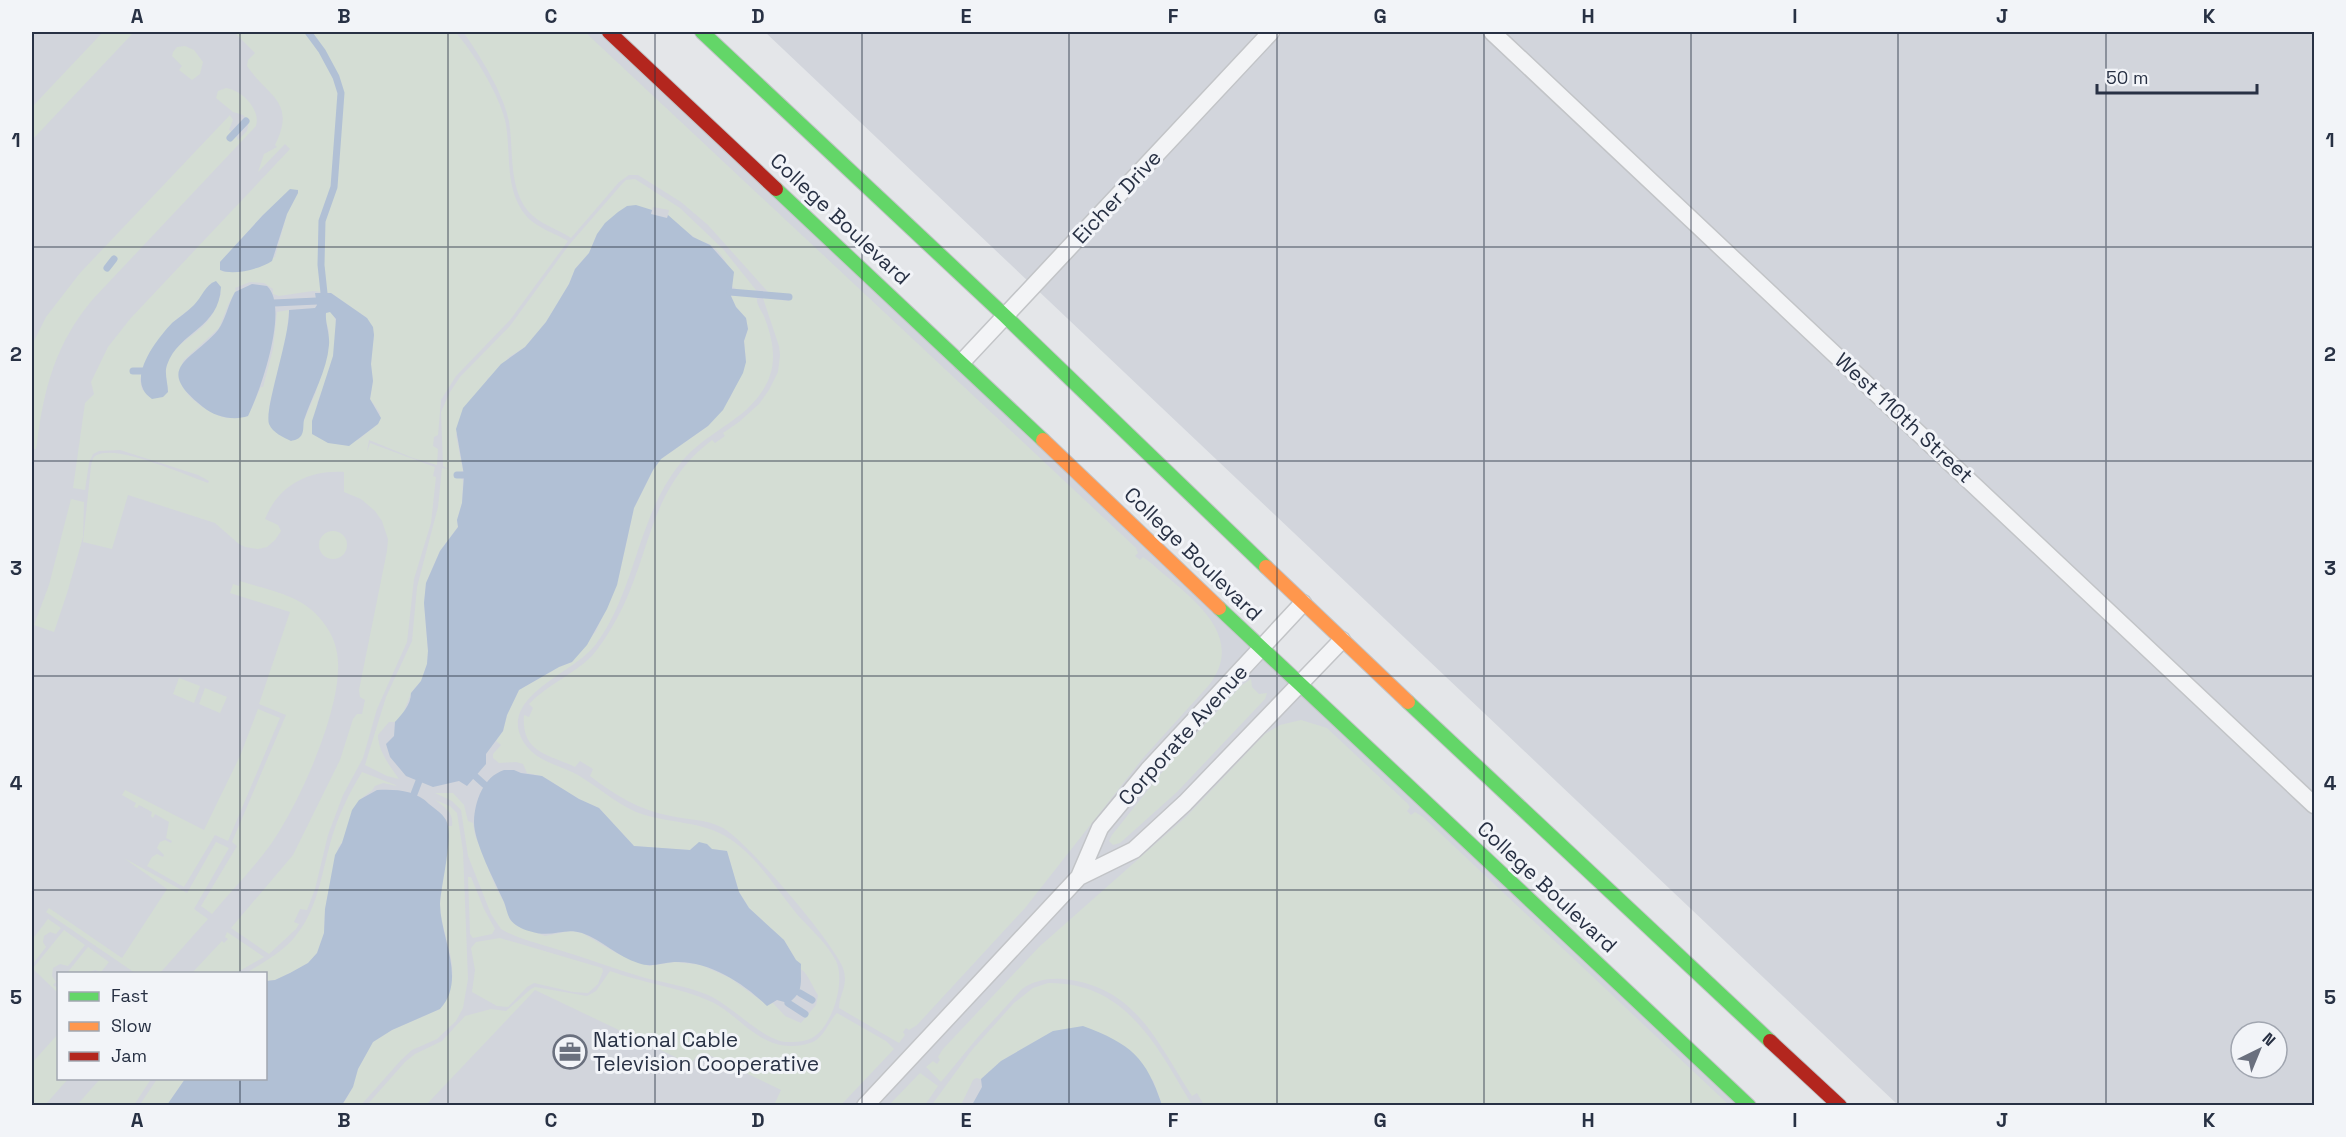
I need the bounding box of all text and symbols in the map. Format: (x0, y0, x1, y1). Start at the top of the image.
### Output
text: A (131, 3, 144, 29)
text: B (337, 3, 351, 29)
text: C (545, 3, 558, 29)
text: D (751, 3, 765, 29)
text: E (960, 3, 972, 29)
text: F (1168, 3, 1179, 29)
text: G (1373, 3, 1387, 29)
text: H (1581, 3, 1595, 29)
text: I (1792, 3, 1798, 29)
text: J (1996, 3, 2008, 29)
text: K (2203, 3, 2216, 29)
scale bar (2097, 57, 2258, 95)
text: 50 m (2106, 66, 2148, 89)
text: 1 (11, 127, 21, 153)
text: 1 (2325, 127, 2335, 153)
street label: Eicher Drive (1066, 144, 1167, 249)
street label: College Boulevard (765, 147, 916, 290)
text: 2 (10, 341, 22, 367)
text: 2 (2324, 341, 2336, 367)
street label: West 110th Street (1829, 347, 1979, 489)
street label: College Boulevard (1119, 481, 1268, 626)
text: 3 (10, 555, 22, 581)
text: 3 (2324, 555, 2336, 581)
street label: Corporate Avenue (1112, 658, 1253, 811)
text: 4 (10, 770, 23, 796)
text: 4 (2324, 770, 2337, 796)
street label: College Boulevard (1472, 815, 1623, 958)
legend (57, 972, 267, 1080)
text: 5 (10, 984, 22, 1010)
text: Fast (111, 984, 148, 1007)
text: 5 (2324, 984, 2336, 1010)
text: Slow (111, 1014, 152, 1037)
north arrow (2229, 1020, 2289, 1080)
place label: National Cable Television Cooperative (593, 1026, 819, 1077)
text: N (2258, 1028, 2280, 1051)
office icon: National Cable Television Cooperative (552, 1034, 588, 1070)
text: Jam (111, 1044, 147, 1067)
text: A (131, 1107, 144, 1133)
text: B (337, 1107, 351, 1133)
text: C (545, 1107, 558, 1133)
text: D (751, 1107, 765, 1133)
text: E (960, 1107, 972, 1133)
text: F (1168, 1107, 1179, 1133)
text: G (1373, 1107, 1387, 1133)
text: H (1581, 1107, 1595, 1133)
text: I (1792, 1107, 1798, 1133)
text: J (1996, 1107, 2008, 1133)
text: K (2203, 1107, 2216, 1133)

